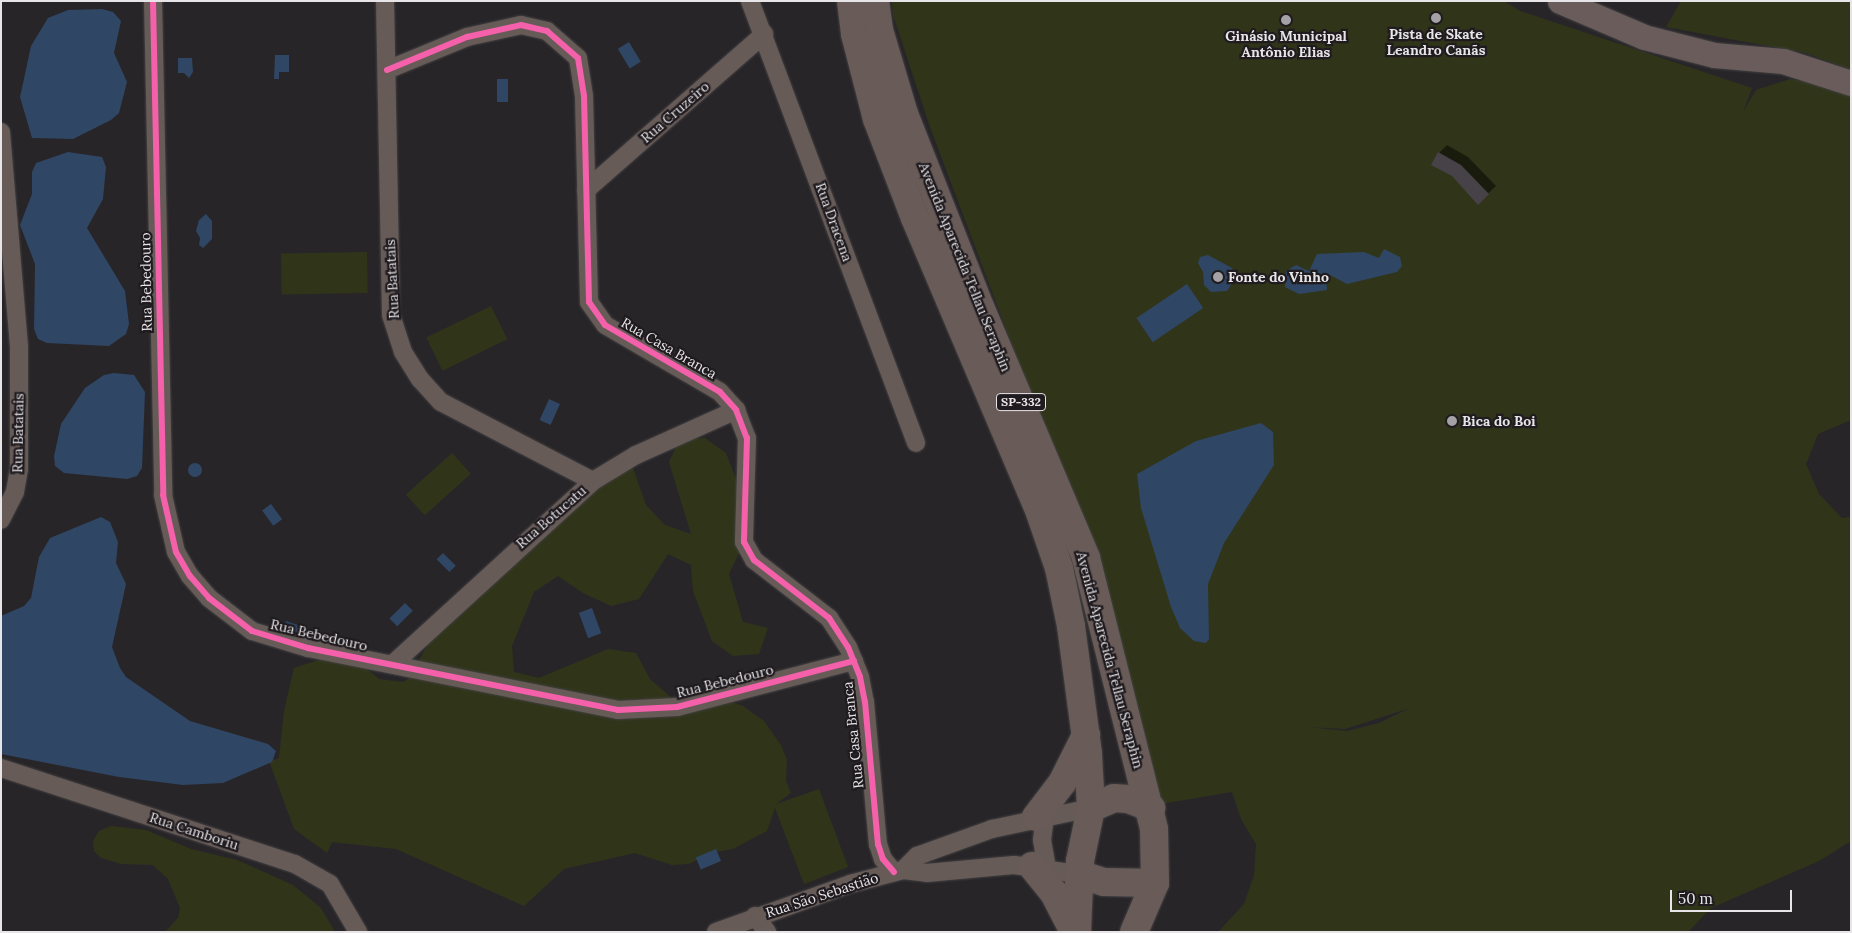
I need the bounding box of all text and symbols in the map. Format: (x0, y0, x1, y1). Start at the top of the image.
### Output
marker: Pista de Skate Leandro Canãs (1430, 12, 1442, 24)
marker: Ginásio Municipal Antônio Elias (1280, 14, 1292, 26)
place label: Pista de Skate Leandro Canãs (1387, 26, 1485, 58)
place label: Ginásio Municipal Antônio Elias (1225, 28, 1347, 60)
street label: Rua Cruzeiro (637, 78, 713, 146)
street label: Avenida Aparecida Tellau Seraphin (915, 160, 1015, 374)
street label: Rua Dracena (812, 180, 856, 264)
street label: Rua Bebedouro (137, 232, 155, 332)
street label: Rua Batatais (382, 239, 402, 319)
place label: Fonte do Vinho (1228, 269, 1329, 285)
marker: Fonte do Vinho (1212, 271, 1224, 283)
street label: Rua Casa Branca (618, 314, 720, 382)
road number: SP-332 (996, 392, 1046, 412)
street label: Rua Batatais (9, 393, 27, 473)
place label: Bica do Boi (1462, 413, 1536, 429)
marker: Bica do Boi (1446, 415, 1458, 427)
street label: Rua Botucatu (513, 482, 589, 552)
street label: Avenida Aparecida Tellau Seraphin (1073, 550, 1147, 770)
street label: Rua Bebedouro (269, 616, 369, 654)
street label: Rua Bebedouro (675, 661, 775, 701)
street label: Rua Casa Branca (839, 681, 867, 789)
street label: Rua Camboriu (148, 809, 240, 853)
street label: Rua São Sebastião (764, 869, 880, 921)
scale bar (1672, 880, 1794, 912)
text: 50 m (1678, 889, 1713, 908)

